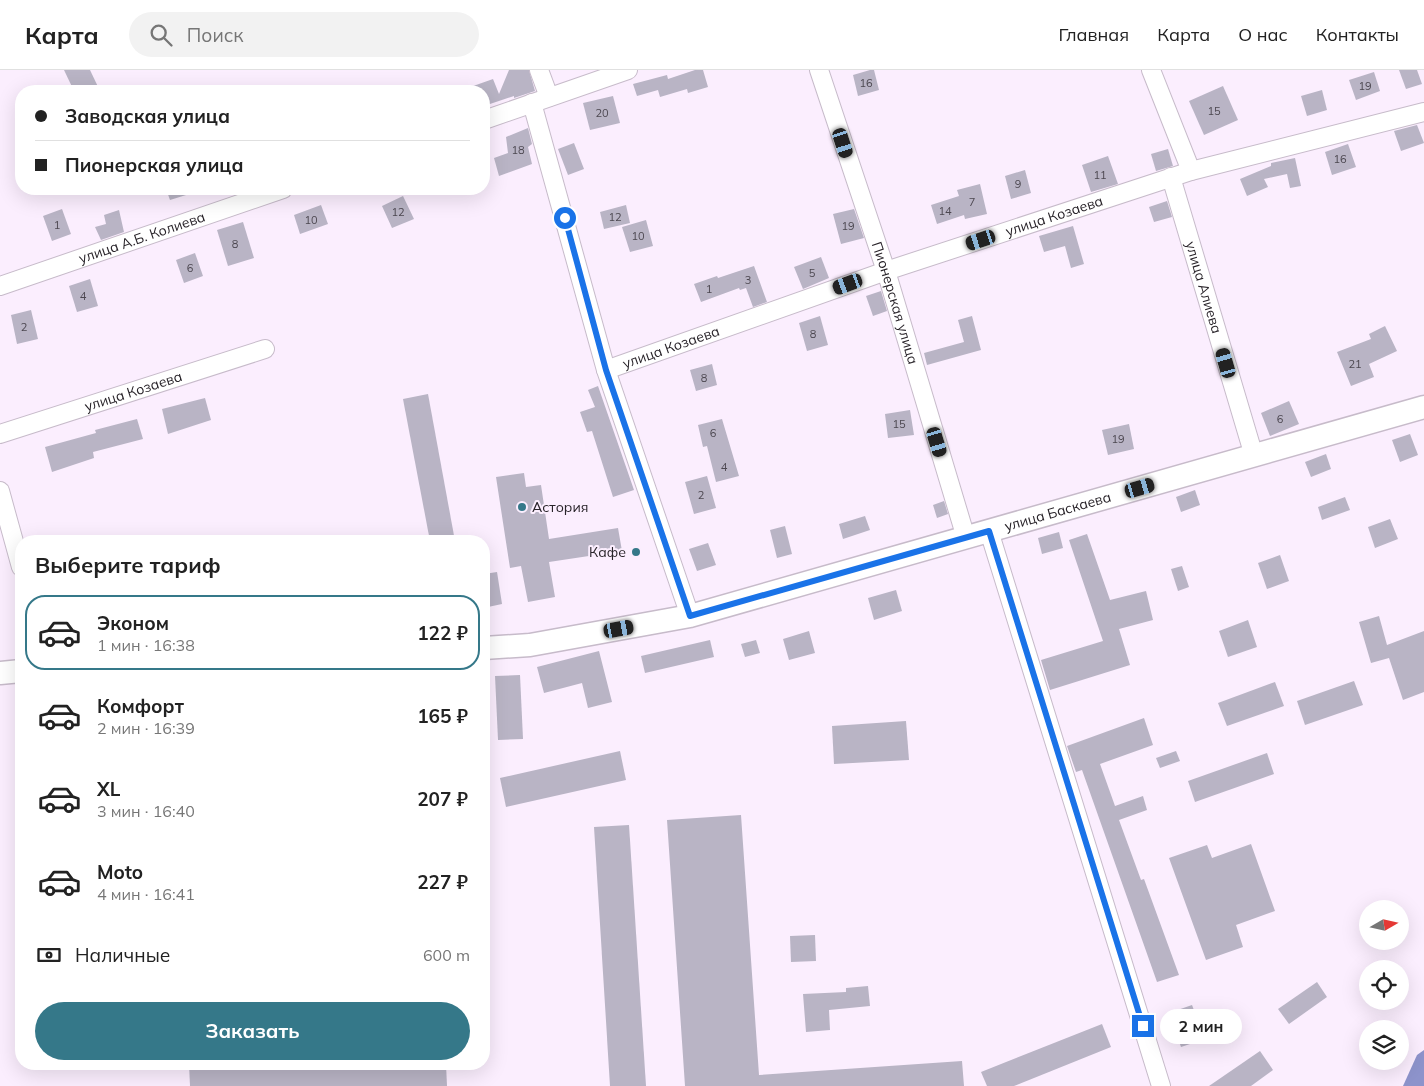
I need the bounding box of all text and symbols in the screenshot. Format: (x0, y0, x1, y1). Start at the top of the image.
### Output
search box (129, 12, 479, 57)
text: Карта (25, 20, 99, 50)
icon: search (147, 21, 175, 49)
text: Поиск (187, 23, 244, 47)
text: Главная (1059, 23, 1129, 46)
text: Карта (1157, 23, 1210, 46)
text: О нас (1238, 23, 1288, 46)
text: Контакты (1316, 23, 1399, 46)
house number: 16 (859, 76, 873, 90)
house number: 19 (1358, 79, 1372, 93)
text: Заводская улица (65, 104, 230, 128)
house number: 15 (1207, 104, 1221, 118)
house number: 20 (595, 106, 609, 120)
car (831, 126, 854, 160)
house number: 18 (511, 143, 525, 157)
house number: 16 (1333, 152, 1347, 166)
text: Пионерская улица (65, 153, 243, 177)
house number: 11 (1093, 168, 1107, 182)
house number: 9 (1015, 177, 1021, 191)
street label: улица Козаева (1003, 191, 1105, 240)
house number: 7 (969, 195, 975, 209)
house number: 14 (938, 204, 952, 218)
house number: 12 (391, 205, 405, 219)
street label: улица А.Б. Колиева (76, 207, 207, 267)
route start (554, 207, 576, 229)
house number: 12 (608, 210, 622, 224)
house number: 10 (304, 213, 318, 227)
house number: 1 (54, 218, 60, 232)
house number: 19 (841, 219, 855, 233)
car (964, 228, 997, 252)
house number: 10 (631, 229, 645, 243)
house number: 8 (232, 237, 239, 251)
street label: Пионерская улица (868, 239, 922, 366)
street label: улица Алиева (1182, 239, 1226, 336)
house number: 6 (187, 261, 194, 275)
house number: 5 (809, 266, 816, 280)
car (831, 272, 864, 296)
house number: 3 (745, 273, 751, 287)
house number: 1 (706, 282, 712, 296)
house number: 4 (80, 289, 87, 303)
house number: 2 (21, 320, 28, 334)
street label: улица Козаева (620, 322, 722, 372)
house number: 8 (810, 327, 817, 341)
car (1214, 347, 1237, 379)
house number: 21 (1348, 357, 1362, 371)
street label: улица Козаева (82, 367, 184, 415)
house number: 8 (701, 371, 708, 385)
house number: 6 (1277, 412, 1284, 426)
house number: 15 (892, 417, 906, 431)
car (925, 425, 948, 459)
house number: 6 (710, 426, 717, 440)
house number: 19 (1111, 432, 1125, 446)
house number: 4 (721, 460, 728, 474)
car (1123, 477, 1156, 499)
house number: 2 (698, 488, 705, 502)
street label: улица Баскаева (1002, 488, 1113, 535)
place label: Астория (532, 498, 588, 516)
marker: Астория (516, 501, 528, 513)
place label: Кафе (589, 543, 626, 561)
marker: Кафе (630, 546, 642, 558)
text: Выберите тариф (35, 551, 221, 579)
icon: car (37, 610, 82, 655)
text: Эконом (97, 611, 169, 635)
car (602, 619, 635, 639)
text: 122 ₽ (417, 621, 468, 645)
text: 1 мин · 16:38 (97, 635, 195, 655)
icon: car (37, 693, 82, 738)
text: Комфорт (97, 694, 184, 718)
text: 165 ₽ (417, 704, 468, 728)
text: 2 мин · 16:39 (97, 718, 195, 738)
icon: car (37, 776, 82, 821)
text: XL (97, 777, 120, 801)
text: 207 ₽ (417, 787, 468, 811)
text: 3 мин · 16:40 (97, 801, 195, 821)
icon: car (37, 859, 82, 904)
text: Moto (97, 860, 143, 884)
text: 227 ₽ (417, 870, 468, 894)
text: 4 мин · 16:41 (97, 884, 195, 904)
north arrow (1359, 900, 1409, 950)
map controls (1359, 900, 1409, 1070)
icon: cash (35, 941, 63, 969)
text: Наличные (75, 943, 170, 967)
text: 600 m (423, 945, 470, 965)
button: locate (1359, 960, 1409, 1010)
button: Заказать (35, 1002, 470, 1060)
callout: 2 мин (1160, 1008, 1243, 1044)
route end (1132, 1015, 1154, 1037)
text: 2 мин (1179, 1016, 1223, 1036)
button: layers (1359, 1020, 1409, 1070)

